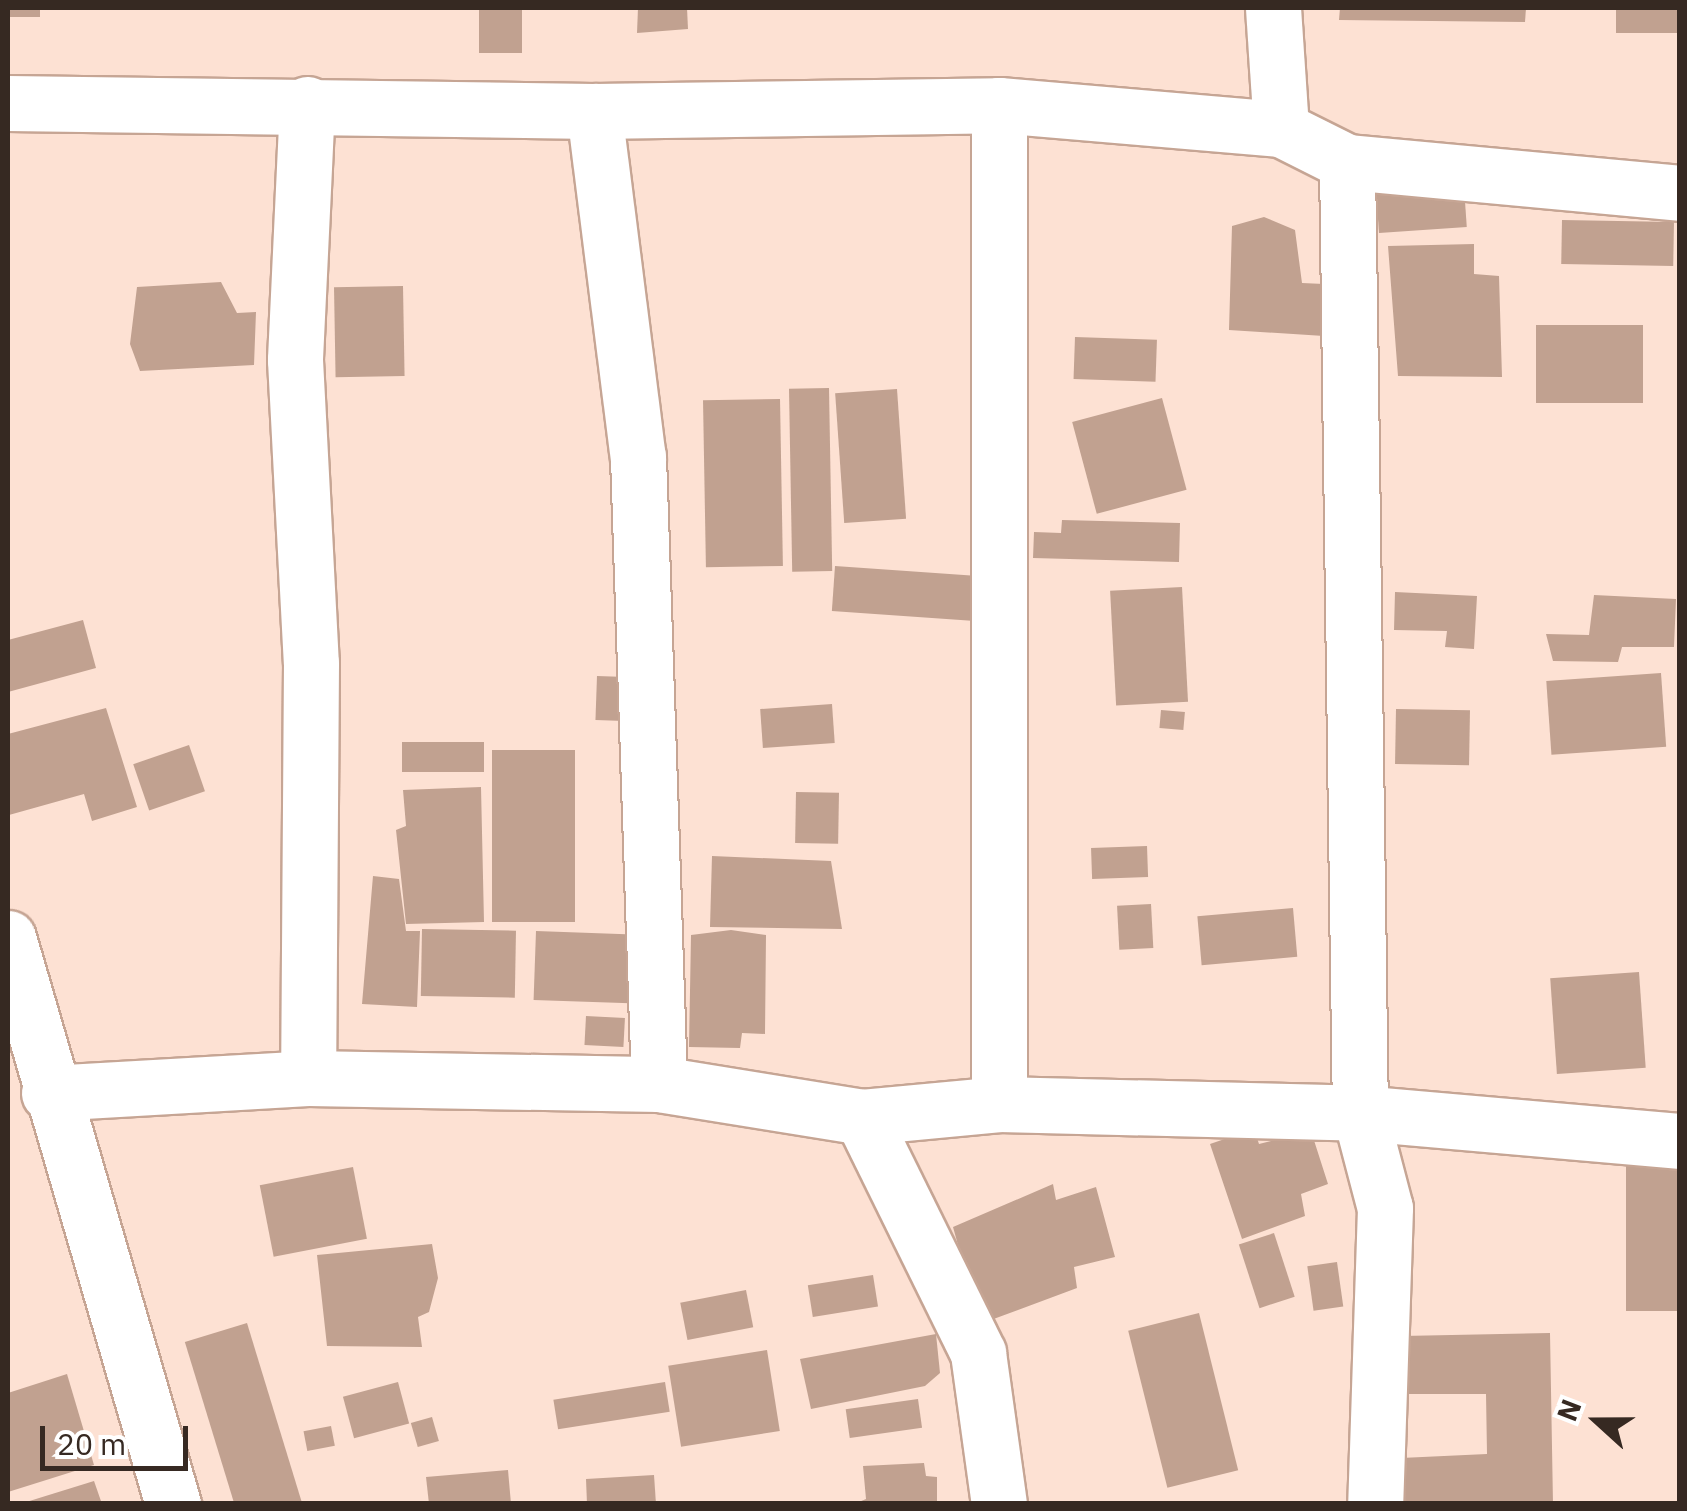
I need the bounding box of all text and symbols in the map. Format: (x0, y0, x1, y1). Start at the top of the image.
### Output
north arrow (1547, 1371, 1647, 1471)
text: N (1548, 1394, 1589, 1426)
scale bar (45, 1406, 192, 1468)
text: 20 m (57, 1424, 126, 1463)

